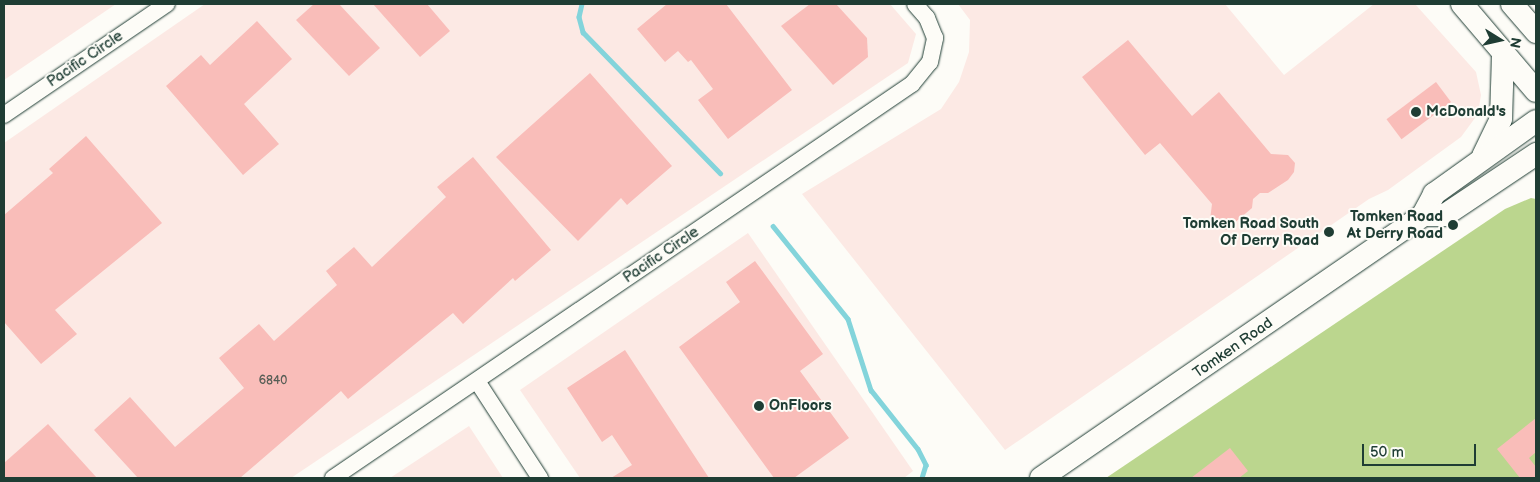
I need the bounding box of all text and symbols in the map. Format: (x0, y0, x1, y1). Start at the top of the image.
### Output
north arrow (1475, 15, 1525, 65)
street label: Pacific Circle (44, 27, 126, 91)
text: N (1506, 36, 1525, 49)
place label: McDonald's (1426, 103, 1506, 121)
marker: McDonald's (1410, 106, 1422, 118)
place label: Tomken Road At Derry Road (1346, 207, 1443, 242)
place label: Tomken Road South Of Derry Road (1183, 214, 1319, 249)
marker: Tomken Road At Derry Road (1447, 219, 1459, 231)
street label: Pacific Circle (620, 223, 702, 287)
marker: Tomken Road South Of Derry Road (1323, 226, 1335, 238)
street label: Tomken Road (1190, 314, 1276, 382)
house number: 6840 (259, 374, 287, 388)
place label: OnFloors (769, 397, 832, 415)
marker: OnFloors (753, 400, 765, 412)
scale bar (1365, 434, 1479, 466)
text: 50 m (1370, 443, 1404, 462)

